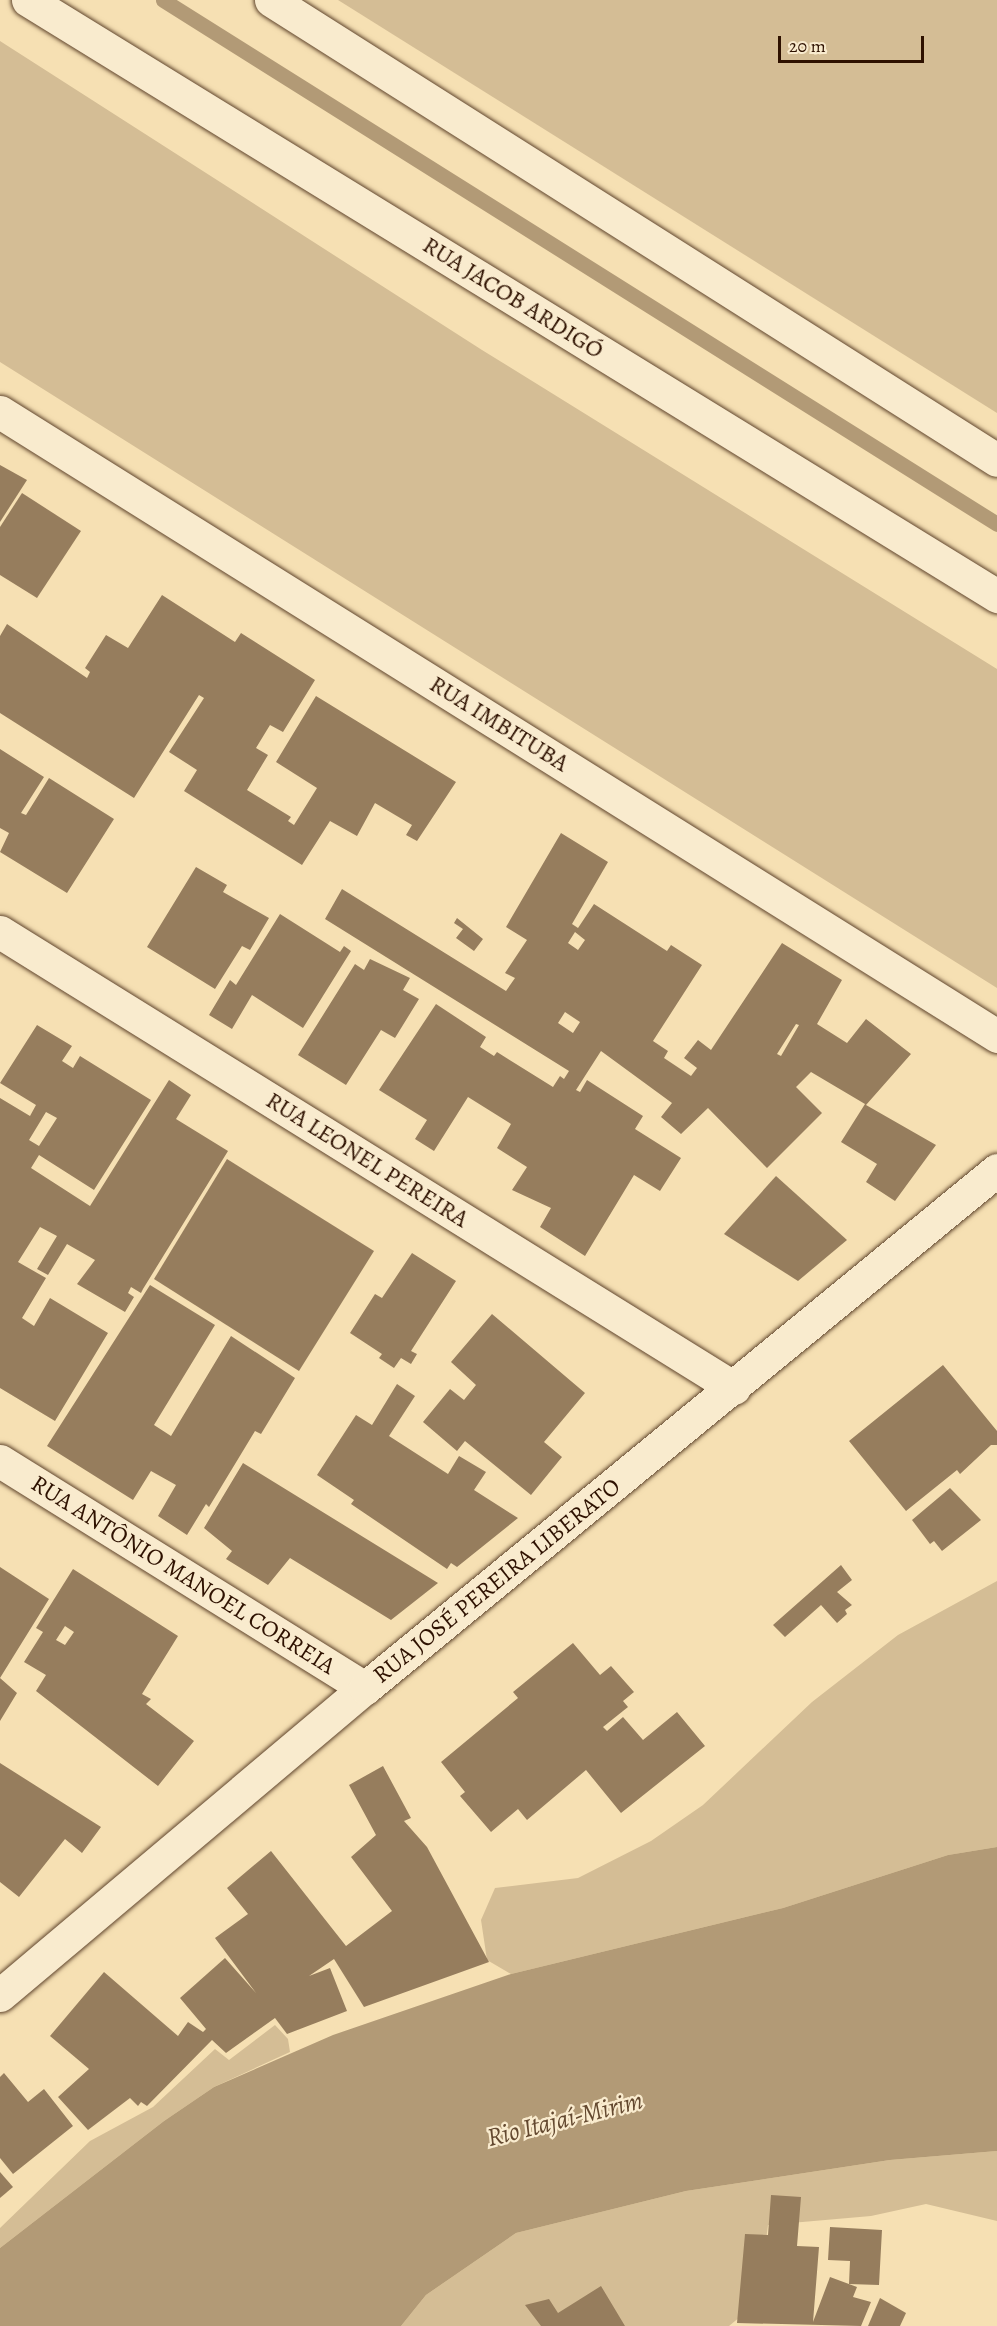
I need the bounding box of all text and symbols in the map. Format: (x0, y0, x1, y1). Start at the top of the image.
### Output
scale bar (781, 24, 926, 62)
text: 20 m (789, 34, 826, 58)
street label: RUA JACOB ARDIGÓ (417, 231, 609, 365)
street label: RUA IMBITUBA (424, 670, 574, 778)
street label: RUA LEONEL PEREIRA (261, 1086, 473, 1234)
street label: RUA ANTÔNIO MANOEL CORREIA (26, 1469, 340, 1681)
street label: RUA JOSÉ PEREIRA LIBERATO (368, 1472, 626, 1690)
water label: Rio Itajaí-Mirim (484, 2085, 646, 2153)

